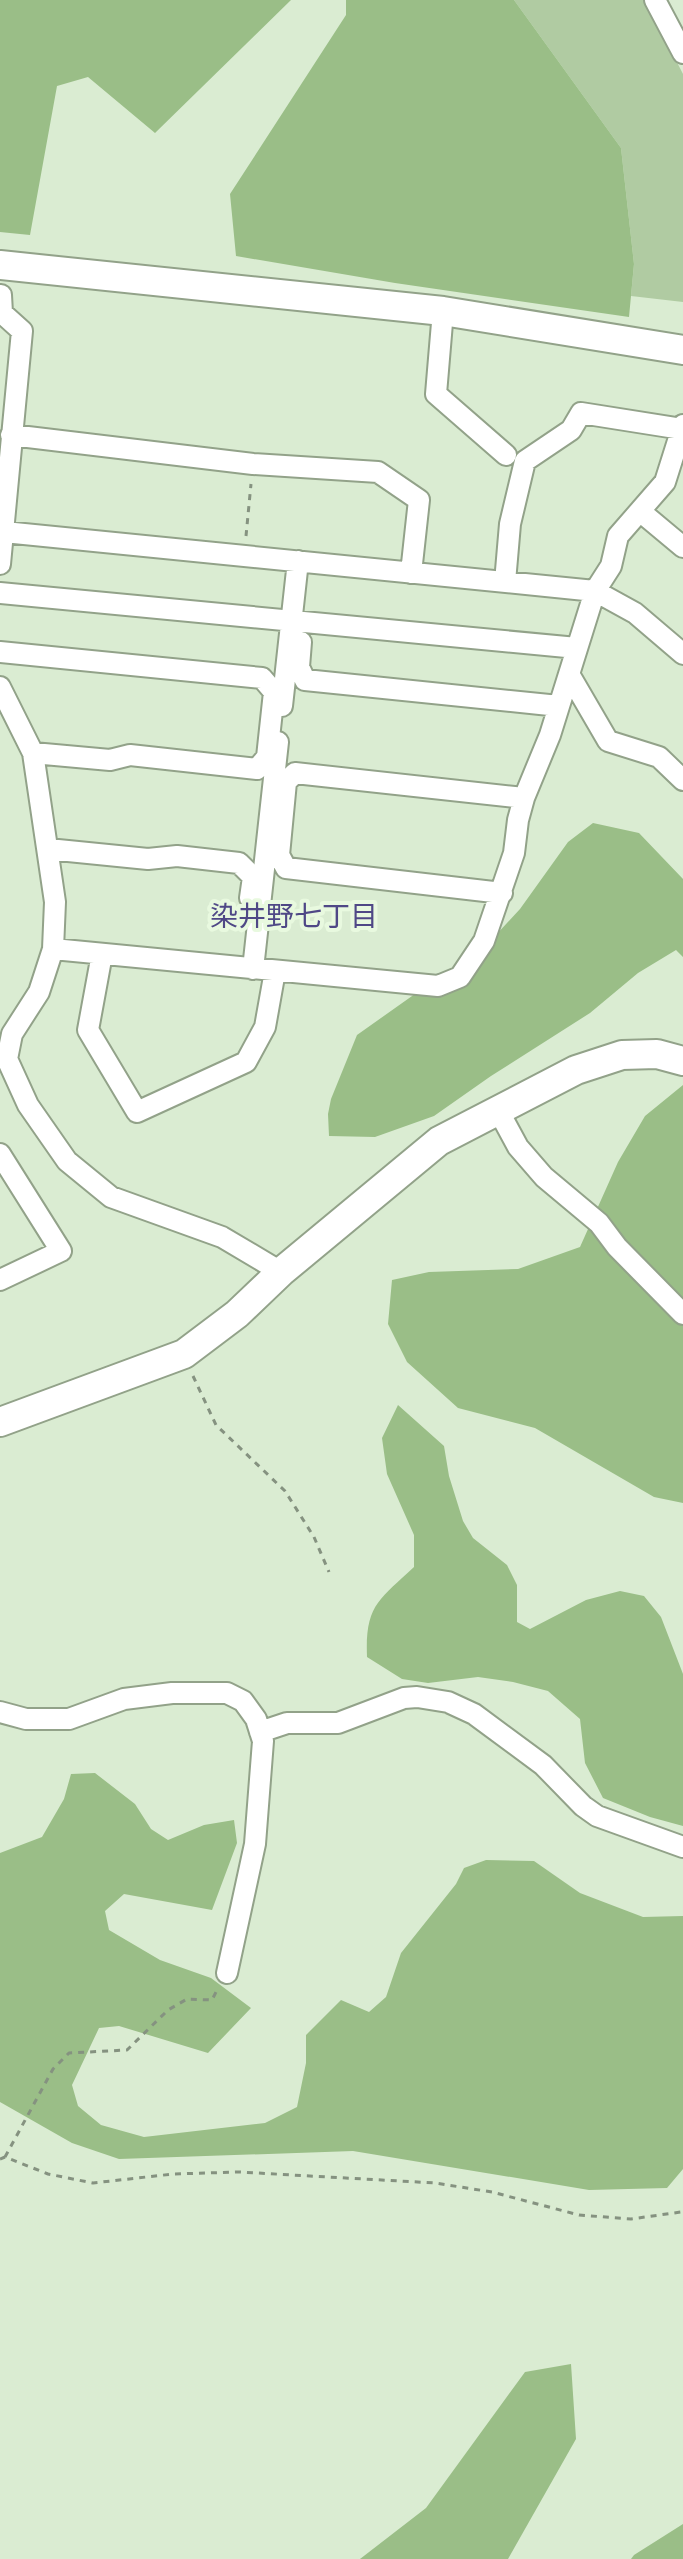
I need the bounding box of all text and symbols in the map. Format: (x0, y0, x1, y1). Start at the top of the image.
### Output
district label: 染井野七丁目 (210, 900, 378, 933)

